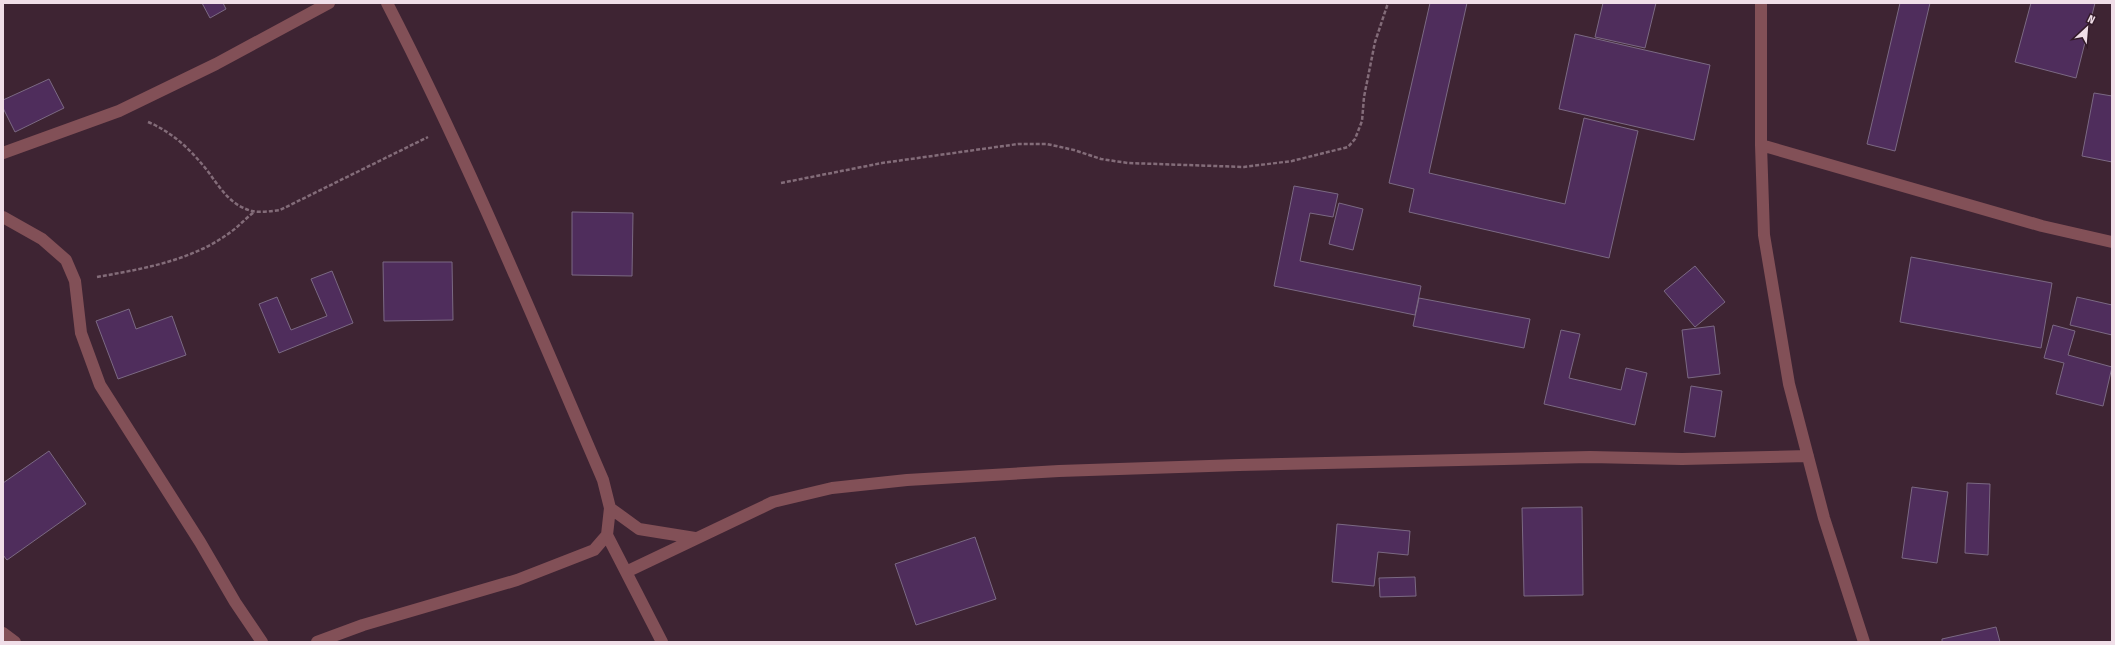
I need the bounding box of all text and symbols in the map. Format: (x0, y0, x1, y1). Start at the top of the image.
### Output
north arrow (2067, 8, 2107, 48)
text: N (2085, 12, 2097, 27)

